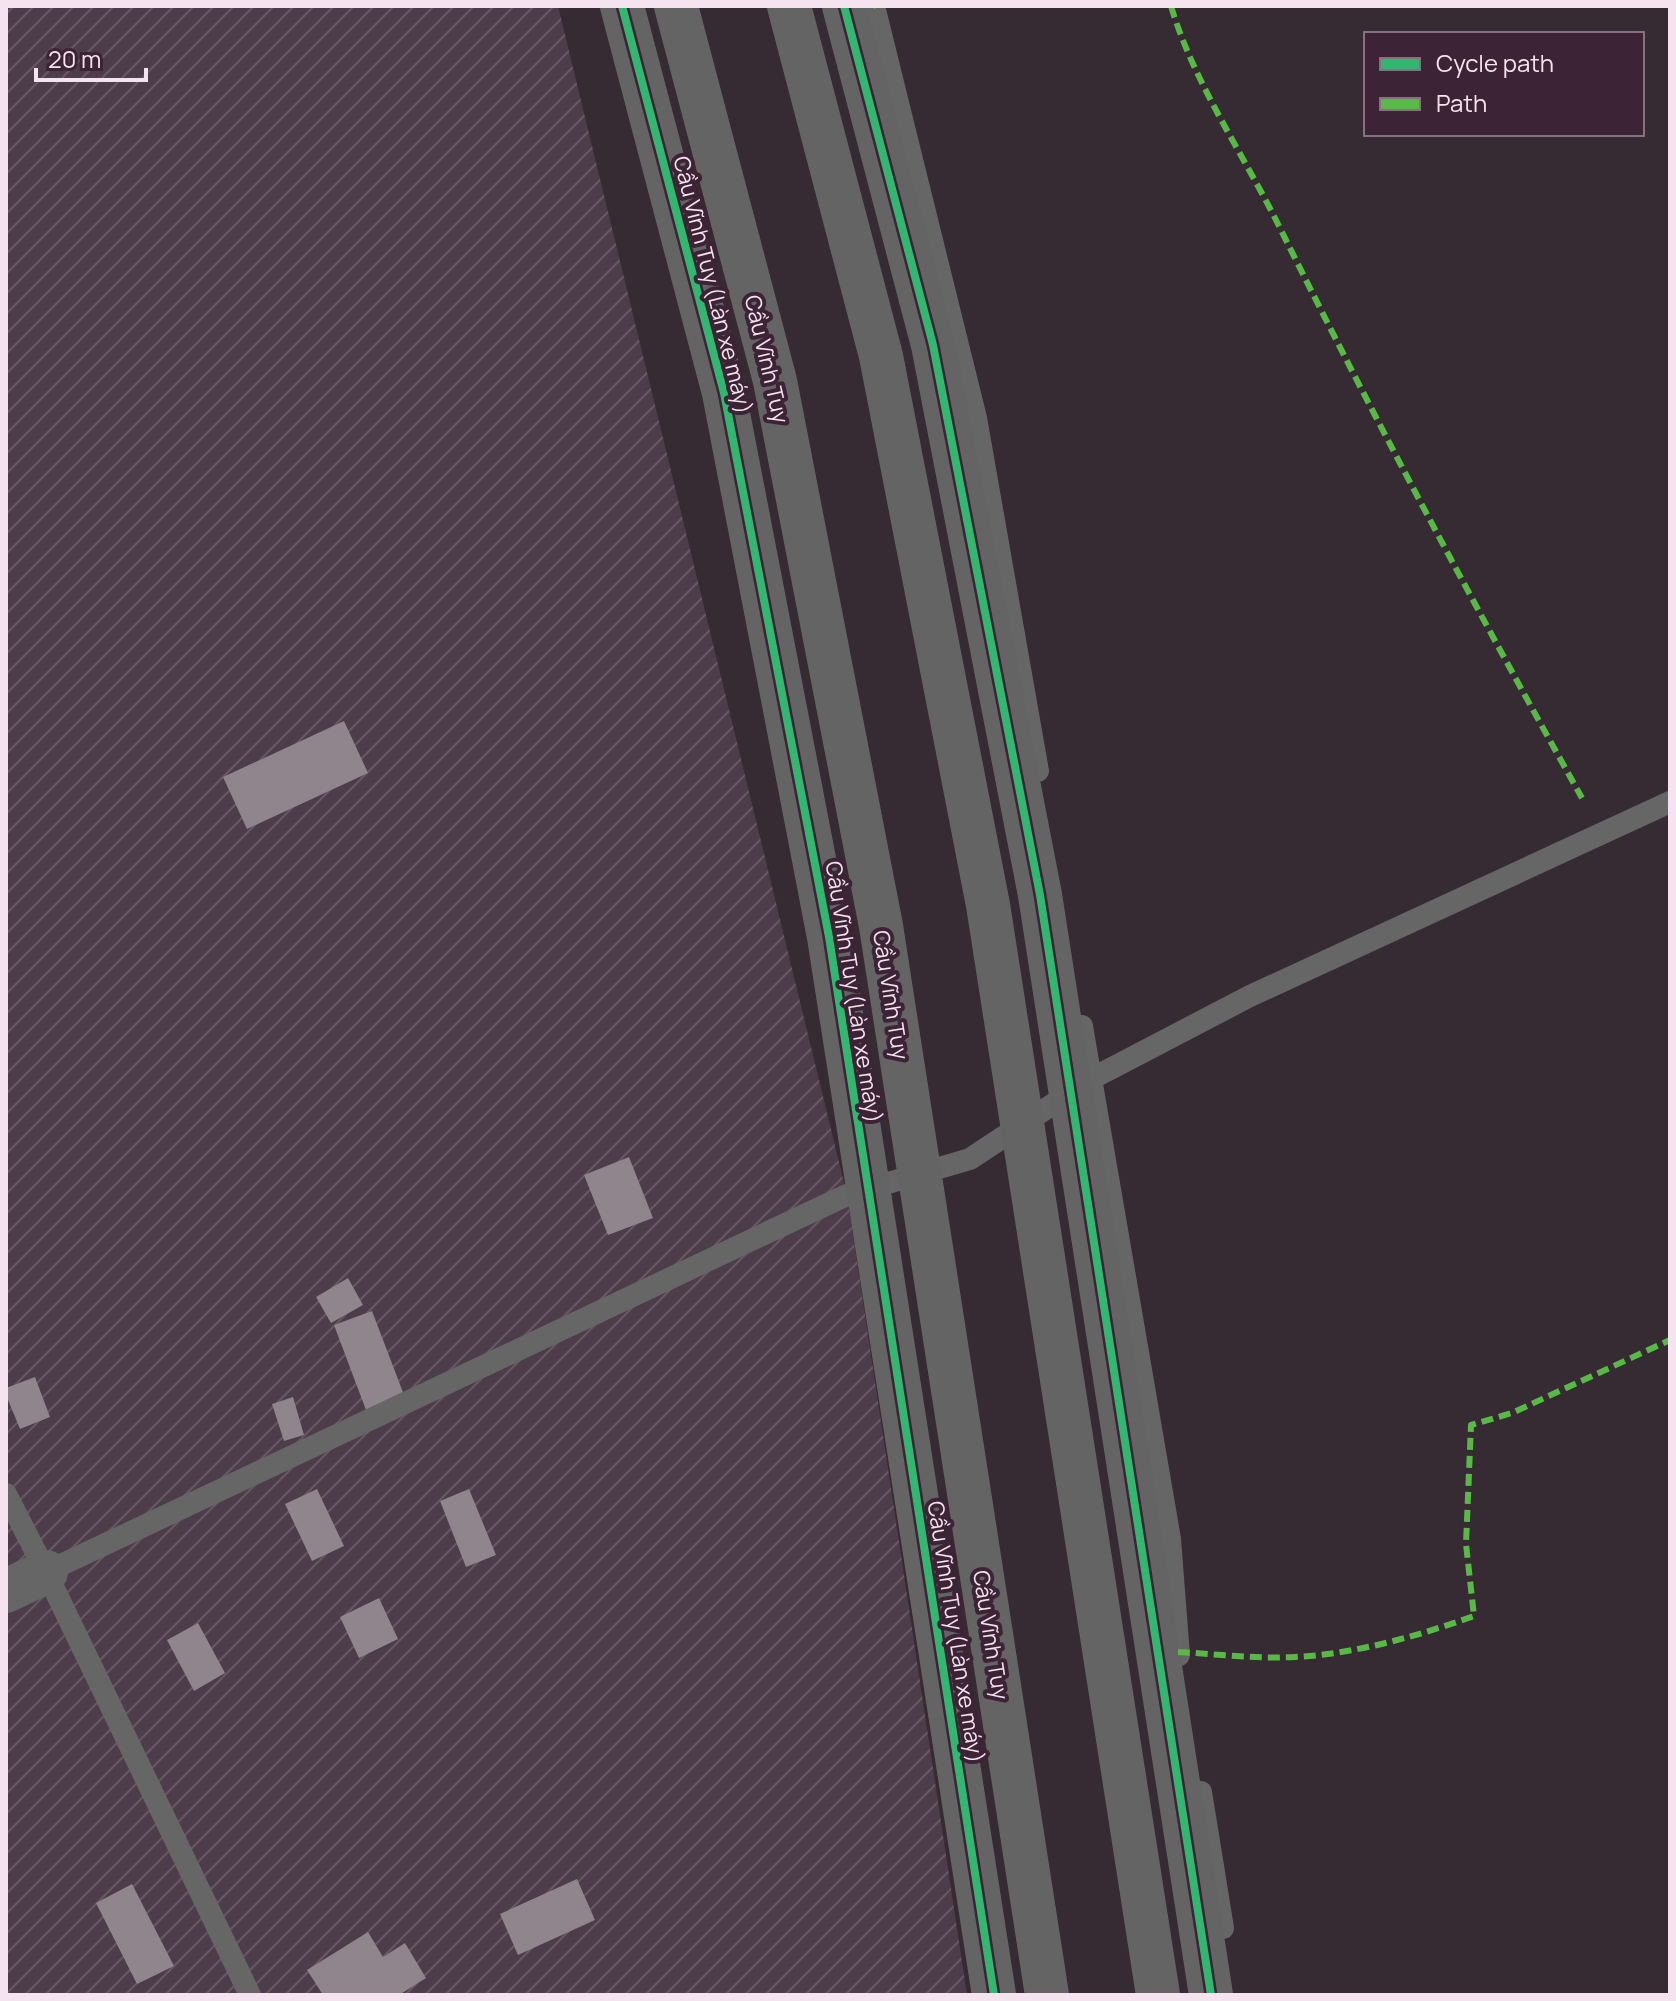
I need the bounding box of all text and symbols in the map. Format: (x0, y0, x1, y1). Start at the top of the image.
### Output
scale bar (36, 32, 146, 82)
legend (1364, 32, 1644, 136)
text: 20 m (48, 42, 101, 75)
text: Cycle path (1436, 46, 1554, 79)
text: Path (1436, 86, 1487, 119)
street label: Cầu Vĩnh Tuy (Làn xe máy) (666, 153, 760, 417)
street label: Cầu Vĩnh Tuy (738, 292, 796, 426)
street label: Cầu Vĩnh Tuy (Làn xe máy) (818, 859, 890, 1125)
street label: Cầu Vĩnh Tuy (866, 928, 916, 1062)
street label: Cầu Vĩnh Tuy (Làn xe máy) (922, 1499, 990, 1765)
street label: Cầu Vĩnh Tuy (968, 1568, 1014, 1702)

